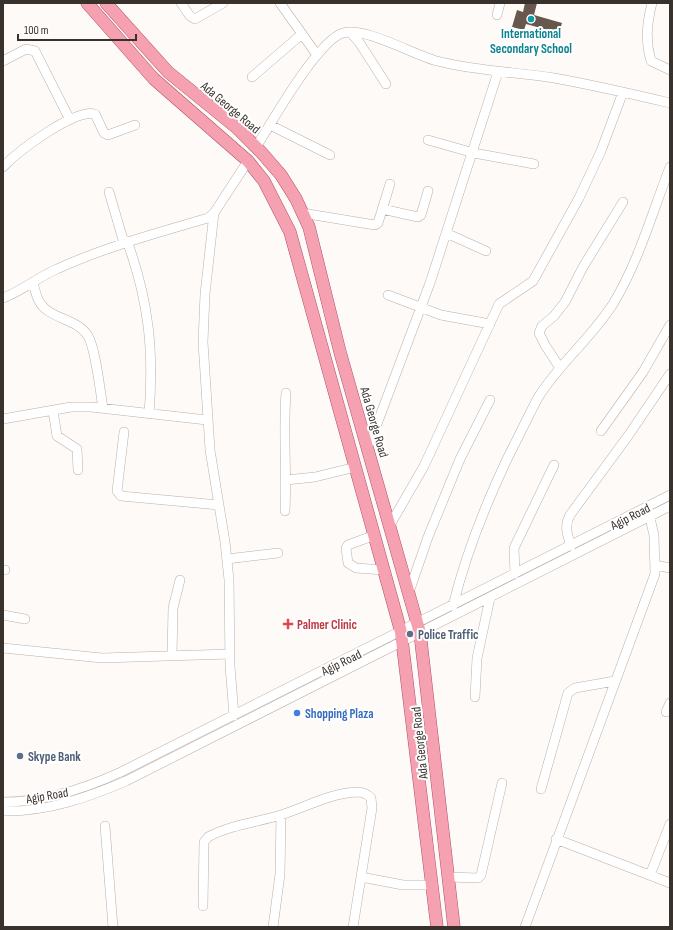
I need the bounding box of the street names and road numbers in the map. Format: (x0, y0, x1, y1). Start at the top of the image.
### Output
street label: Ada George Road (197, 78, 263, 137)
street label: Ada George Road (356, 384, 392, 459)
street label: Agip Road (607, 500, 653, 534)
street label: Agip Road (318, 646, 364, 680)
street label: Ada George Road (408, 706, 432, 781)
street label: Agip Road (24, 784, 69, 808)

